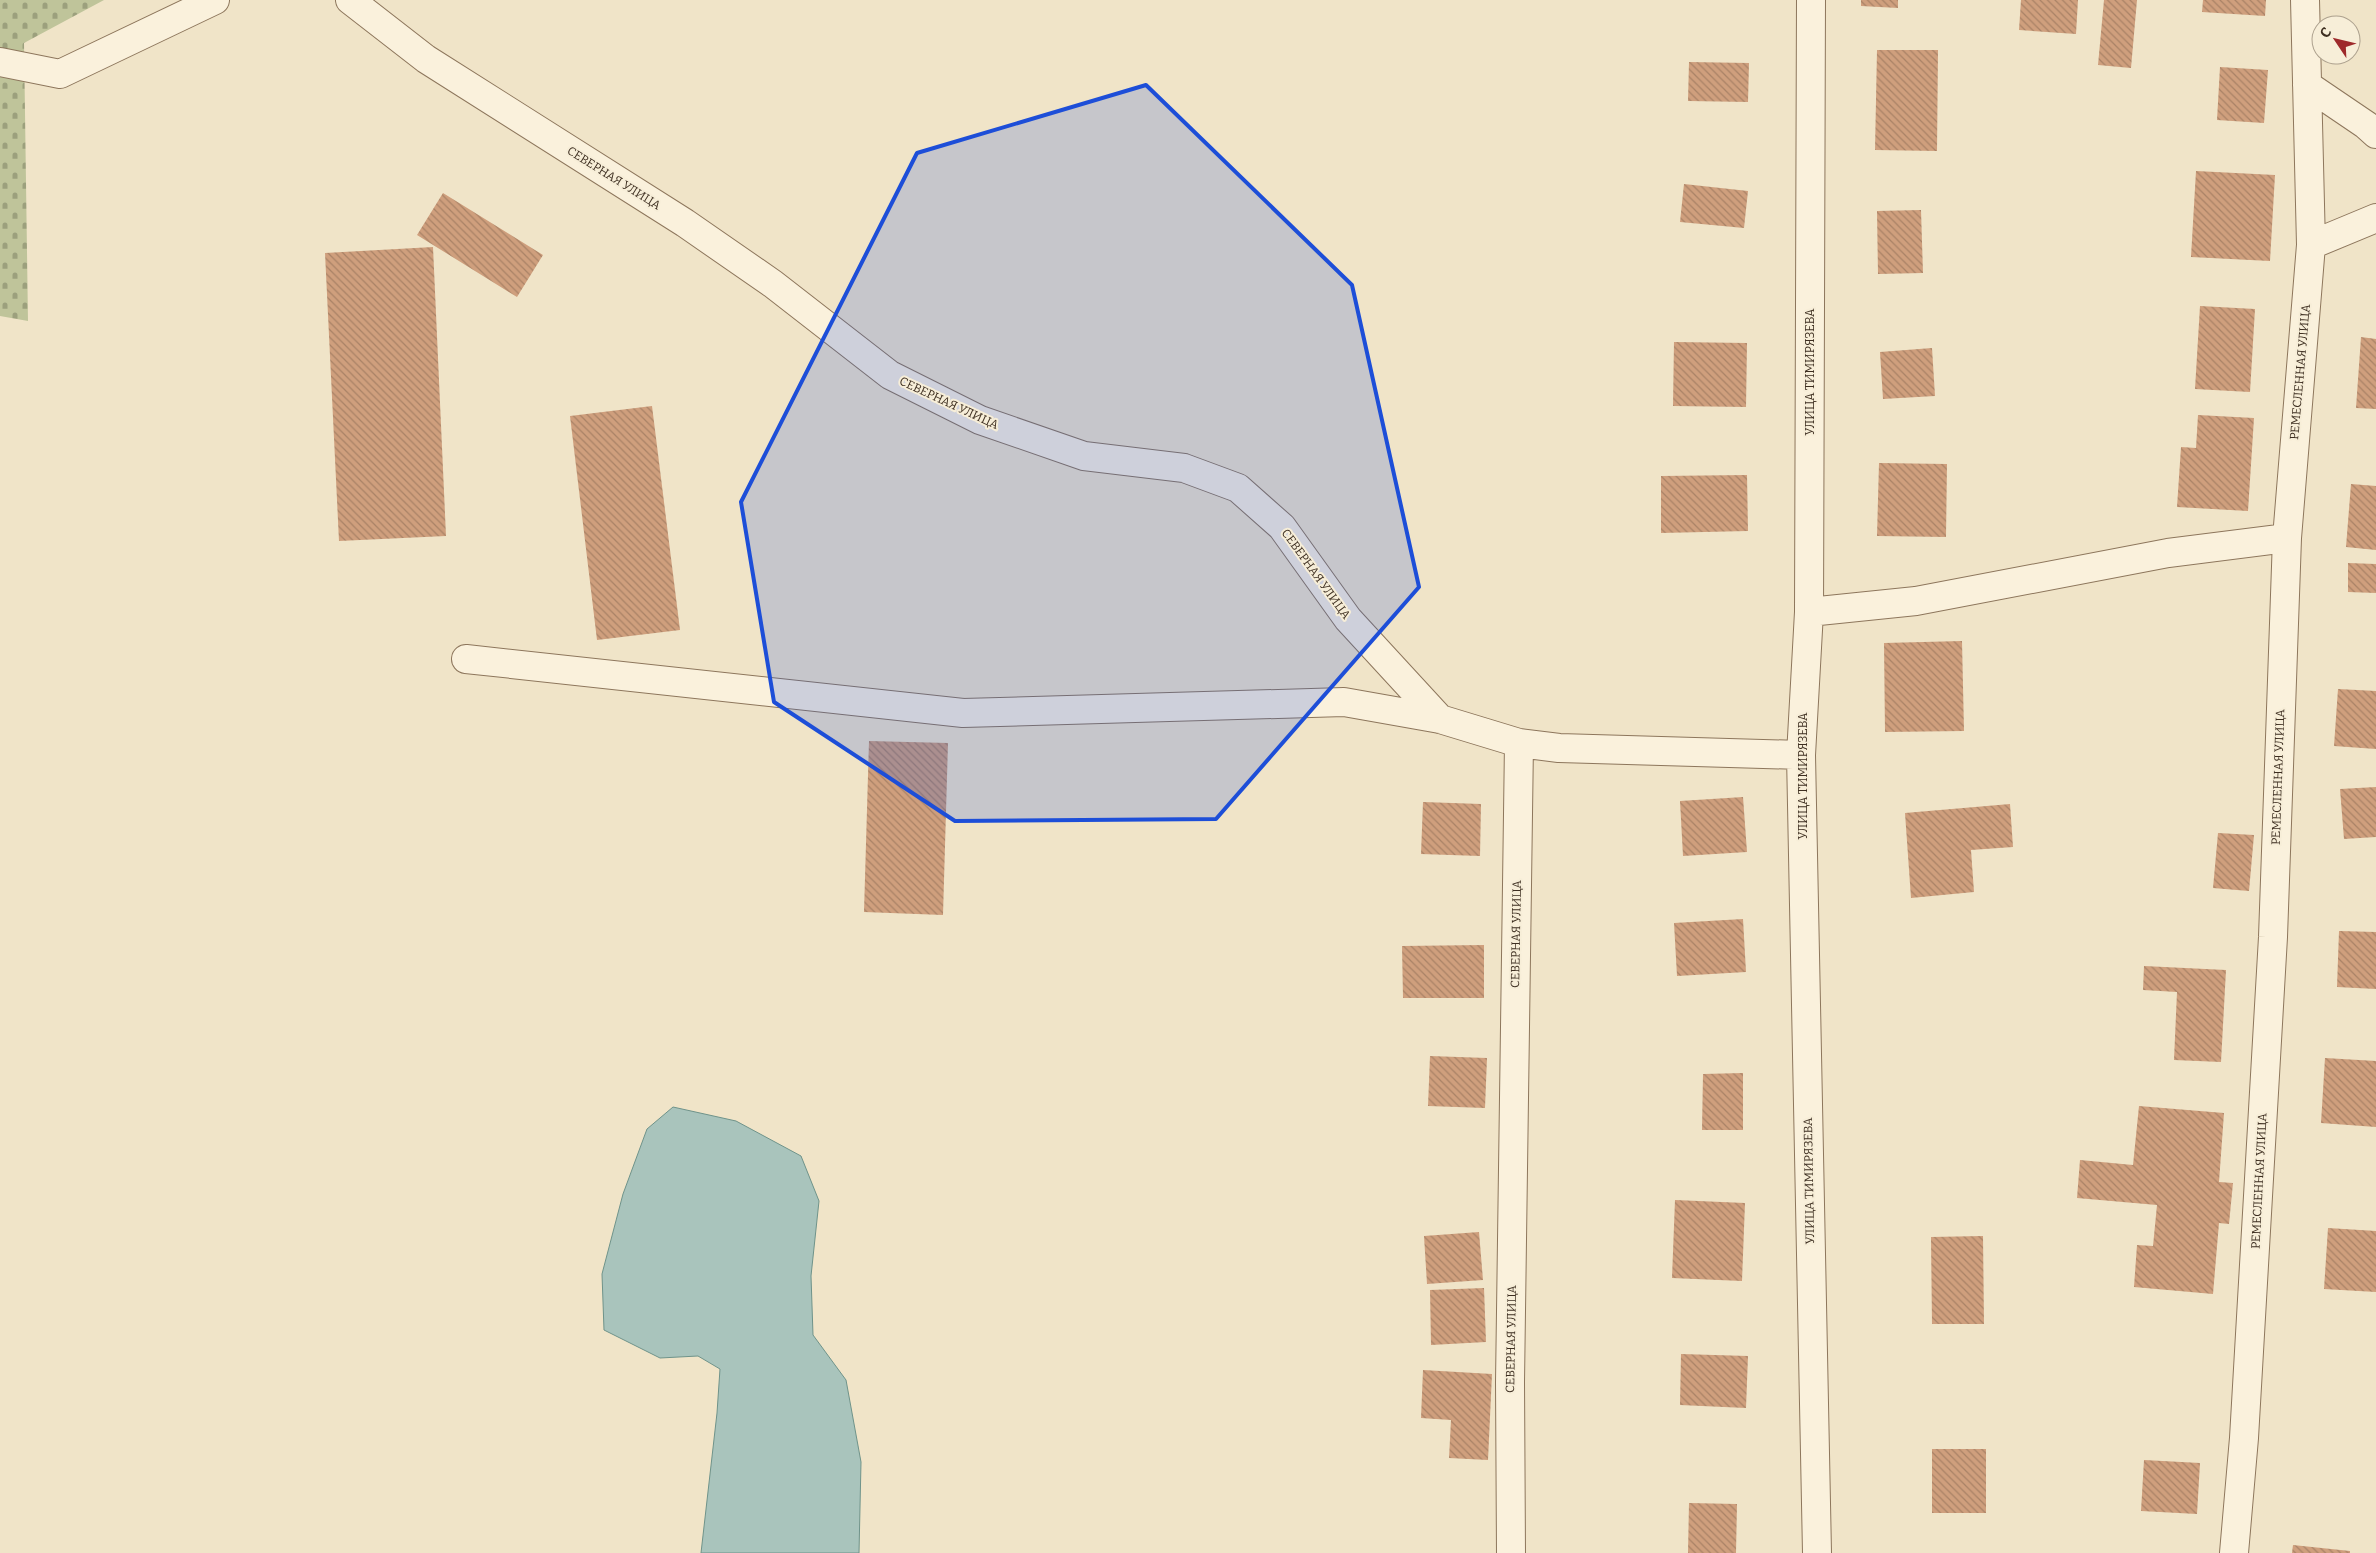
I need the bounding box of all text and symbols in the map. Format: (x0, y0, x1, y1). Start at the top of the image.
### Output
north arrow (2311, 15, 2361, 65)
text: С (2316, 24, 2335, 41)
street label: СЕВЕРНАЯ УЛИЦА (565, 144, 664, 213)
street label: РЕМЕСЛЕННАЯ УЛИЦА (2287, 303, 2313, 440)
street label: УЛИЦА ТИМИРЯЗЕВА (1803, 308, 1817, 435)
street label: СЕВЕРНАЯ УЛИЦА (897, 374, 1001, 432)
street label: СЕВЕРНАЯ УЛИЦА (1279, 526, 1354, 622)
street label: РЕМЕСЛЕННАЯ УЛИЦА (2269, 708, 2287, 845)
street label: УЛИЦА ТИМИРЯЗЕВА (1796, 712, 1810, 839)
street label: СЕВЕРНАЯ УЛИЦА (1508, 880, 1524, 988)
street label: РЕМЕСЛЕННАЯ УЛИЦА (2248, 1112, 2270, 1249)
street label: УЛИЦА ТИМИРЯЗЕВА (1801, 1117, 1817, 1245)
street label: СЕВЕРНАЯ УЛИЦА (1503, 1285, 1519, 1393)

